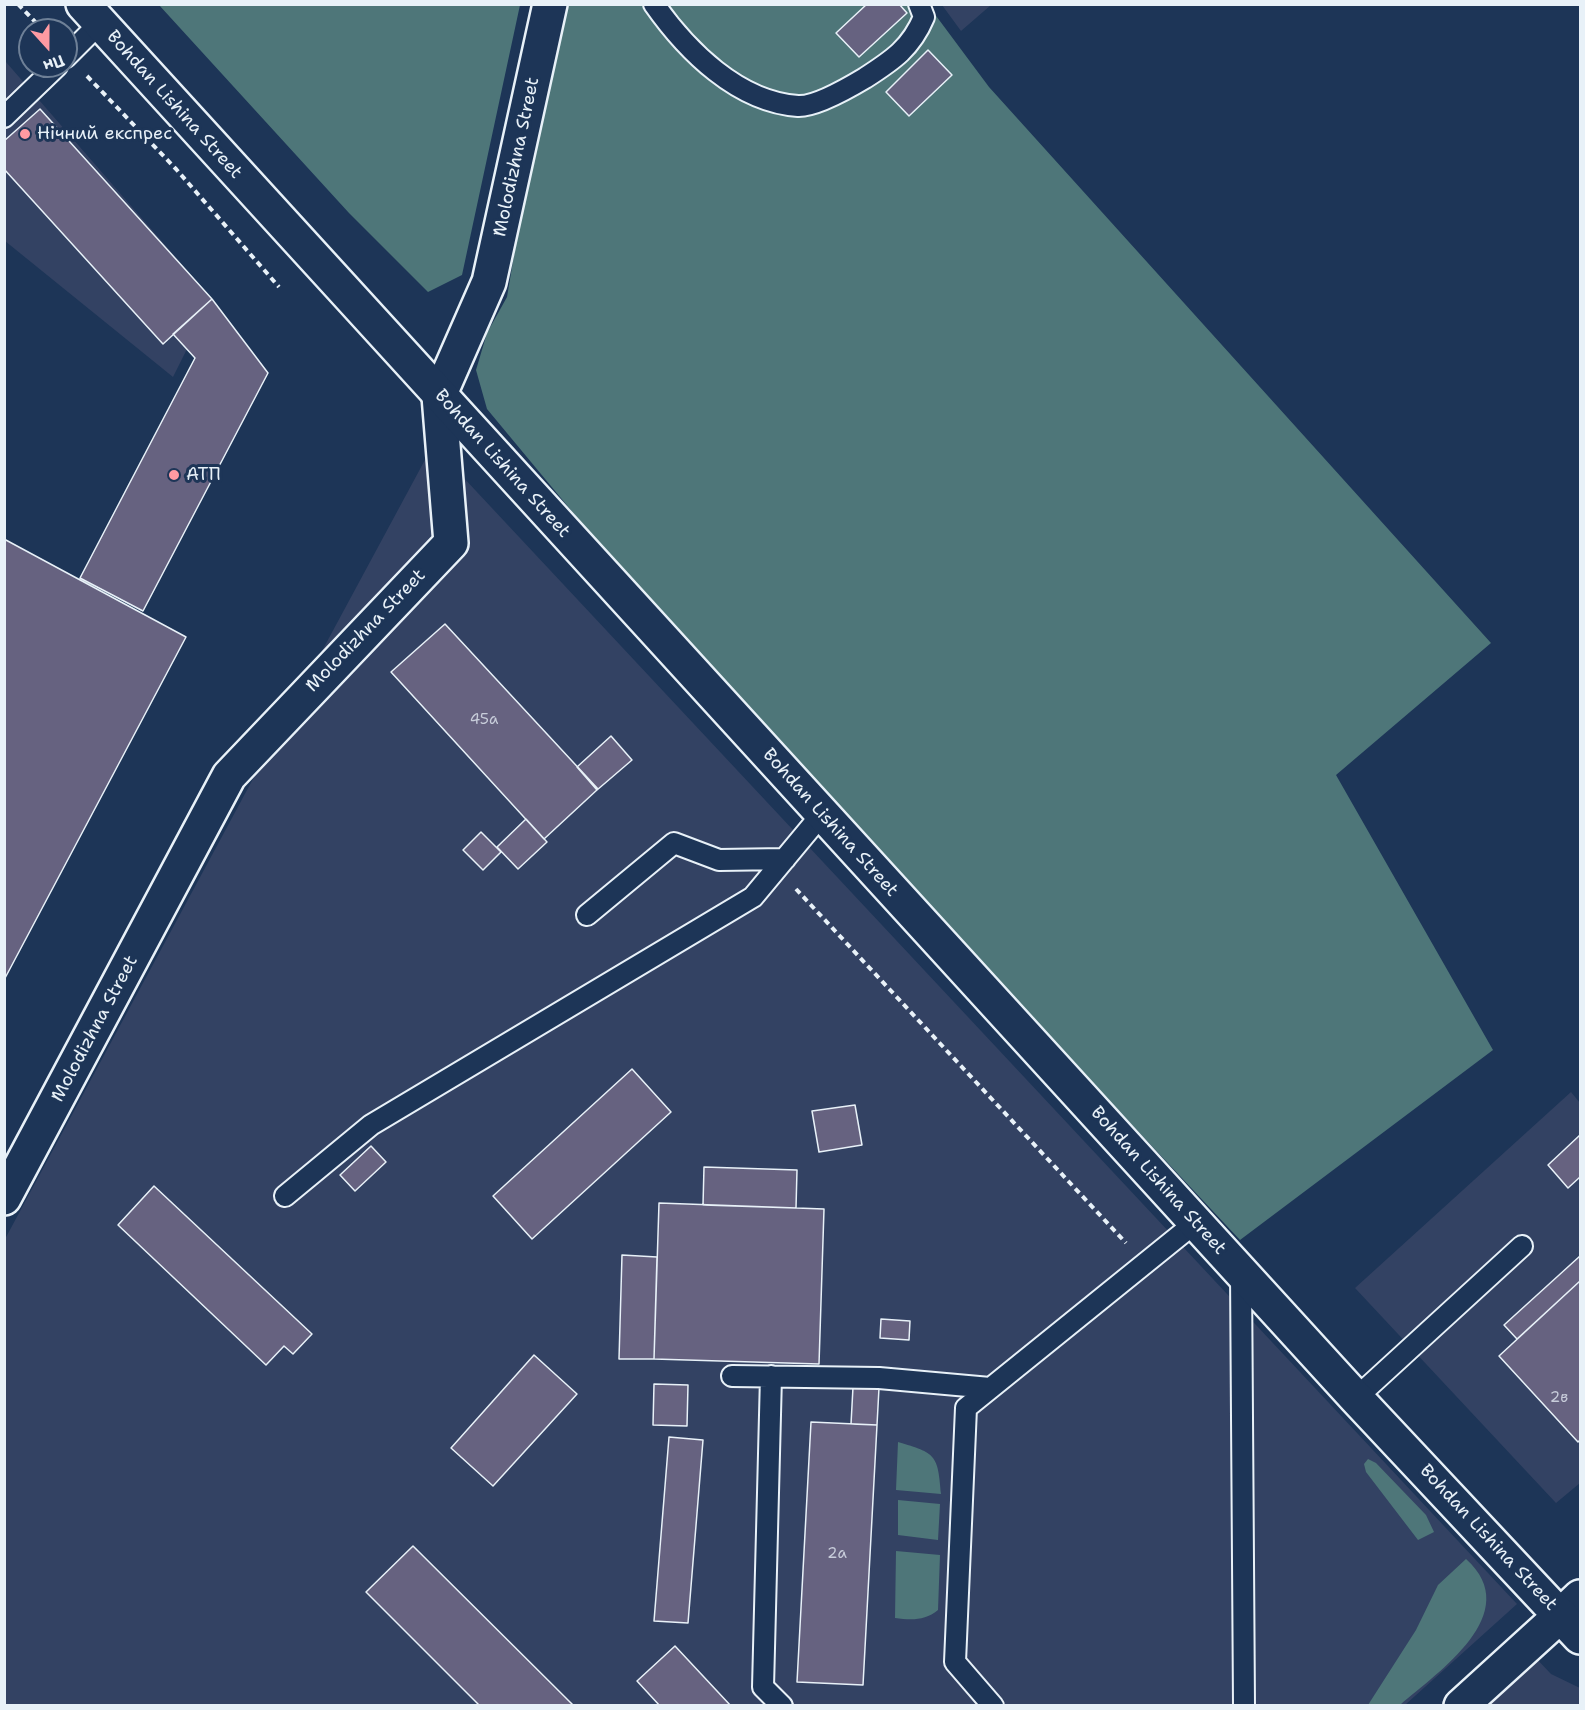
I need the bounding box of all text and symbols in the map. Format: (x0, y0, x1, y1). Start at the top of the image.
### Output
north arrow (18, 18, 78, 78)
street label: Bohdan Lishina Street (102, 26, 246, 184)
text: Пн (40, 50, 68, 77)
street label: Molodizhna Street (490, 75, 544, 239)
place label: Нічний експрес (37, 123, 172, 145)
marker: Нічний експрес (18, 127, 32, 141)
street label: Bohdan Lishina Street (430, 385, 574, 543)
place label: АТП (186, 464, 221, 486)
marker: АТП (167, 468, 181, 482)
street label: Molodizhna Street (302, 565, 430, 697)
house number: 45а (470, 711, 498, 729)
street label: Bohdan Lishina Street (758, 744, 902, 902)
street label: Molodizhna Street (47, 952, 143, 1106)
street label: Bohdan Lishina Street (1086, 1102, 1230, 1260)
house number: 2в (1550, 1389, 1568, 1407)
street label: Bohdan Lishina Street (1415, 1460, 1561, 1616)
house number: 2а (827, 1545, 847, 1563)

